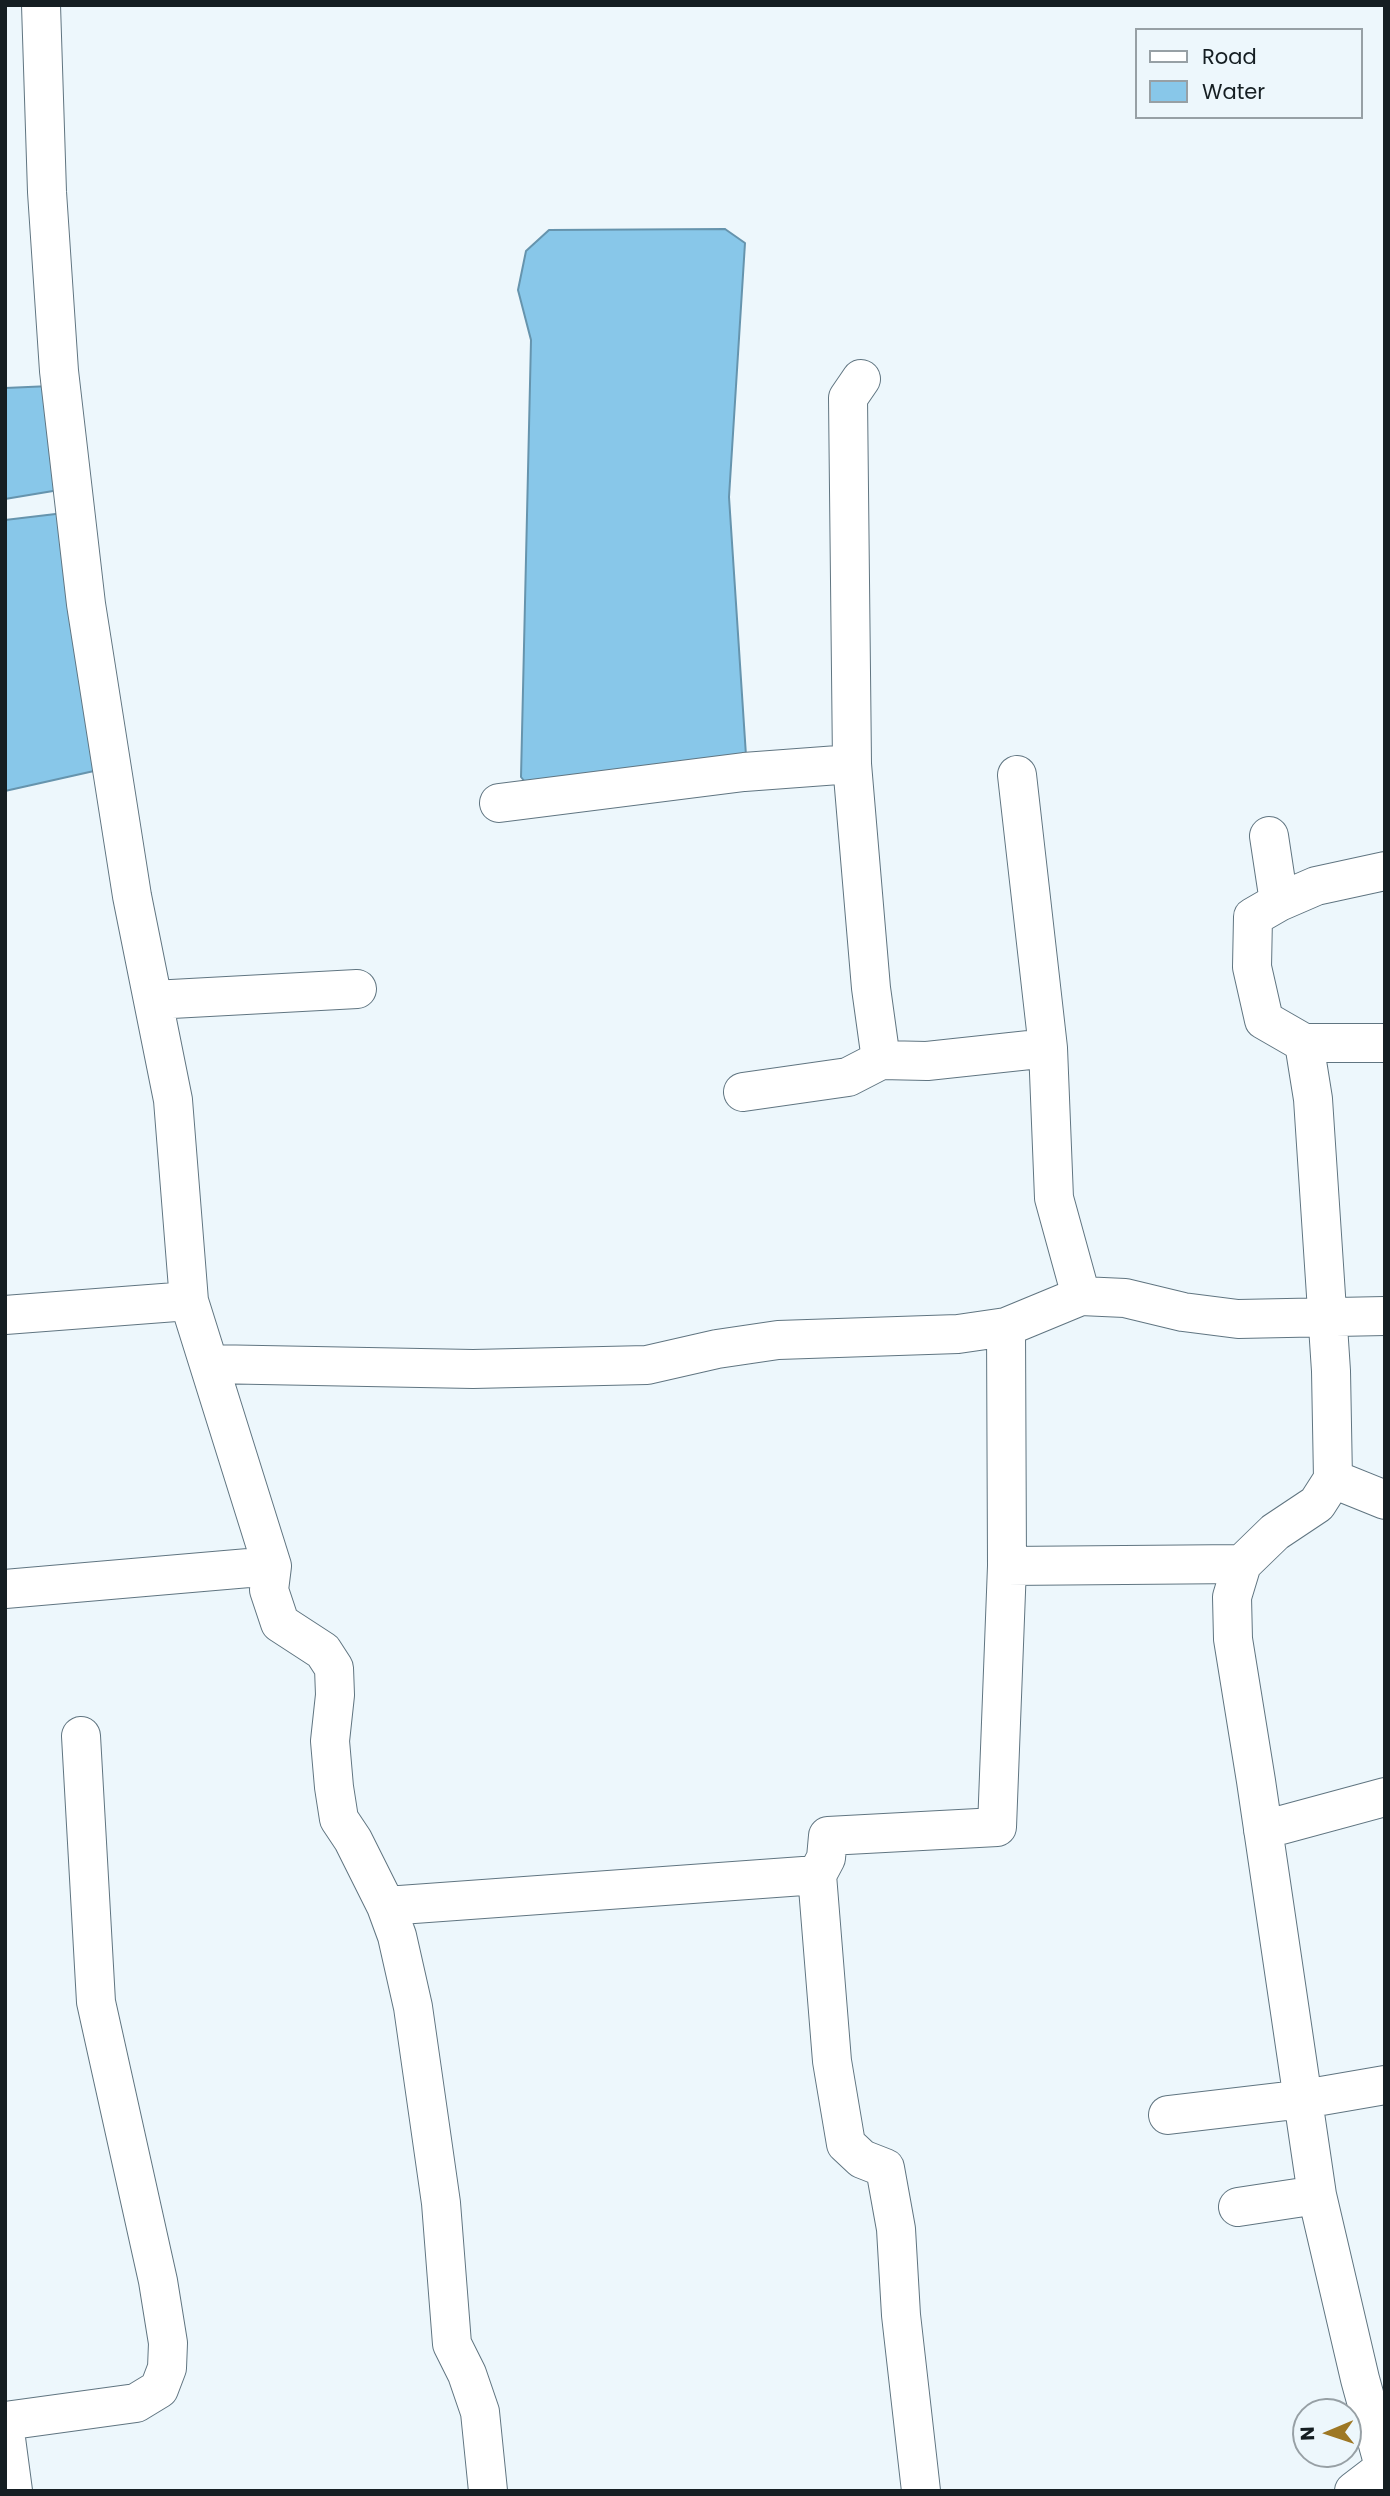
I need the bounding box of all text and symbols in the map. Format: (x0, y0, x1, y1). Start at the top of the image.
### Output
legend (1134, 28, 1362, 119)
text: Road (1202, 42, 1257, 71)
text: Water (1202, 77, 1265, 106)
north arrow (1292, 2398, 1362, 2468)
text: N (1294, 2426, 1321, 2441)

